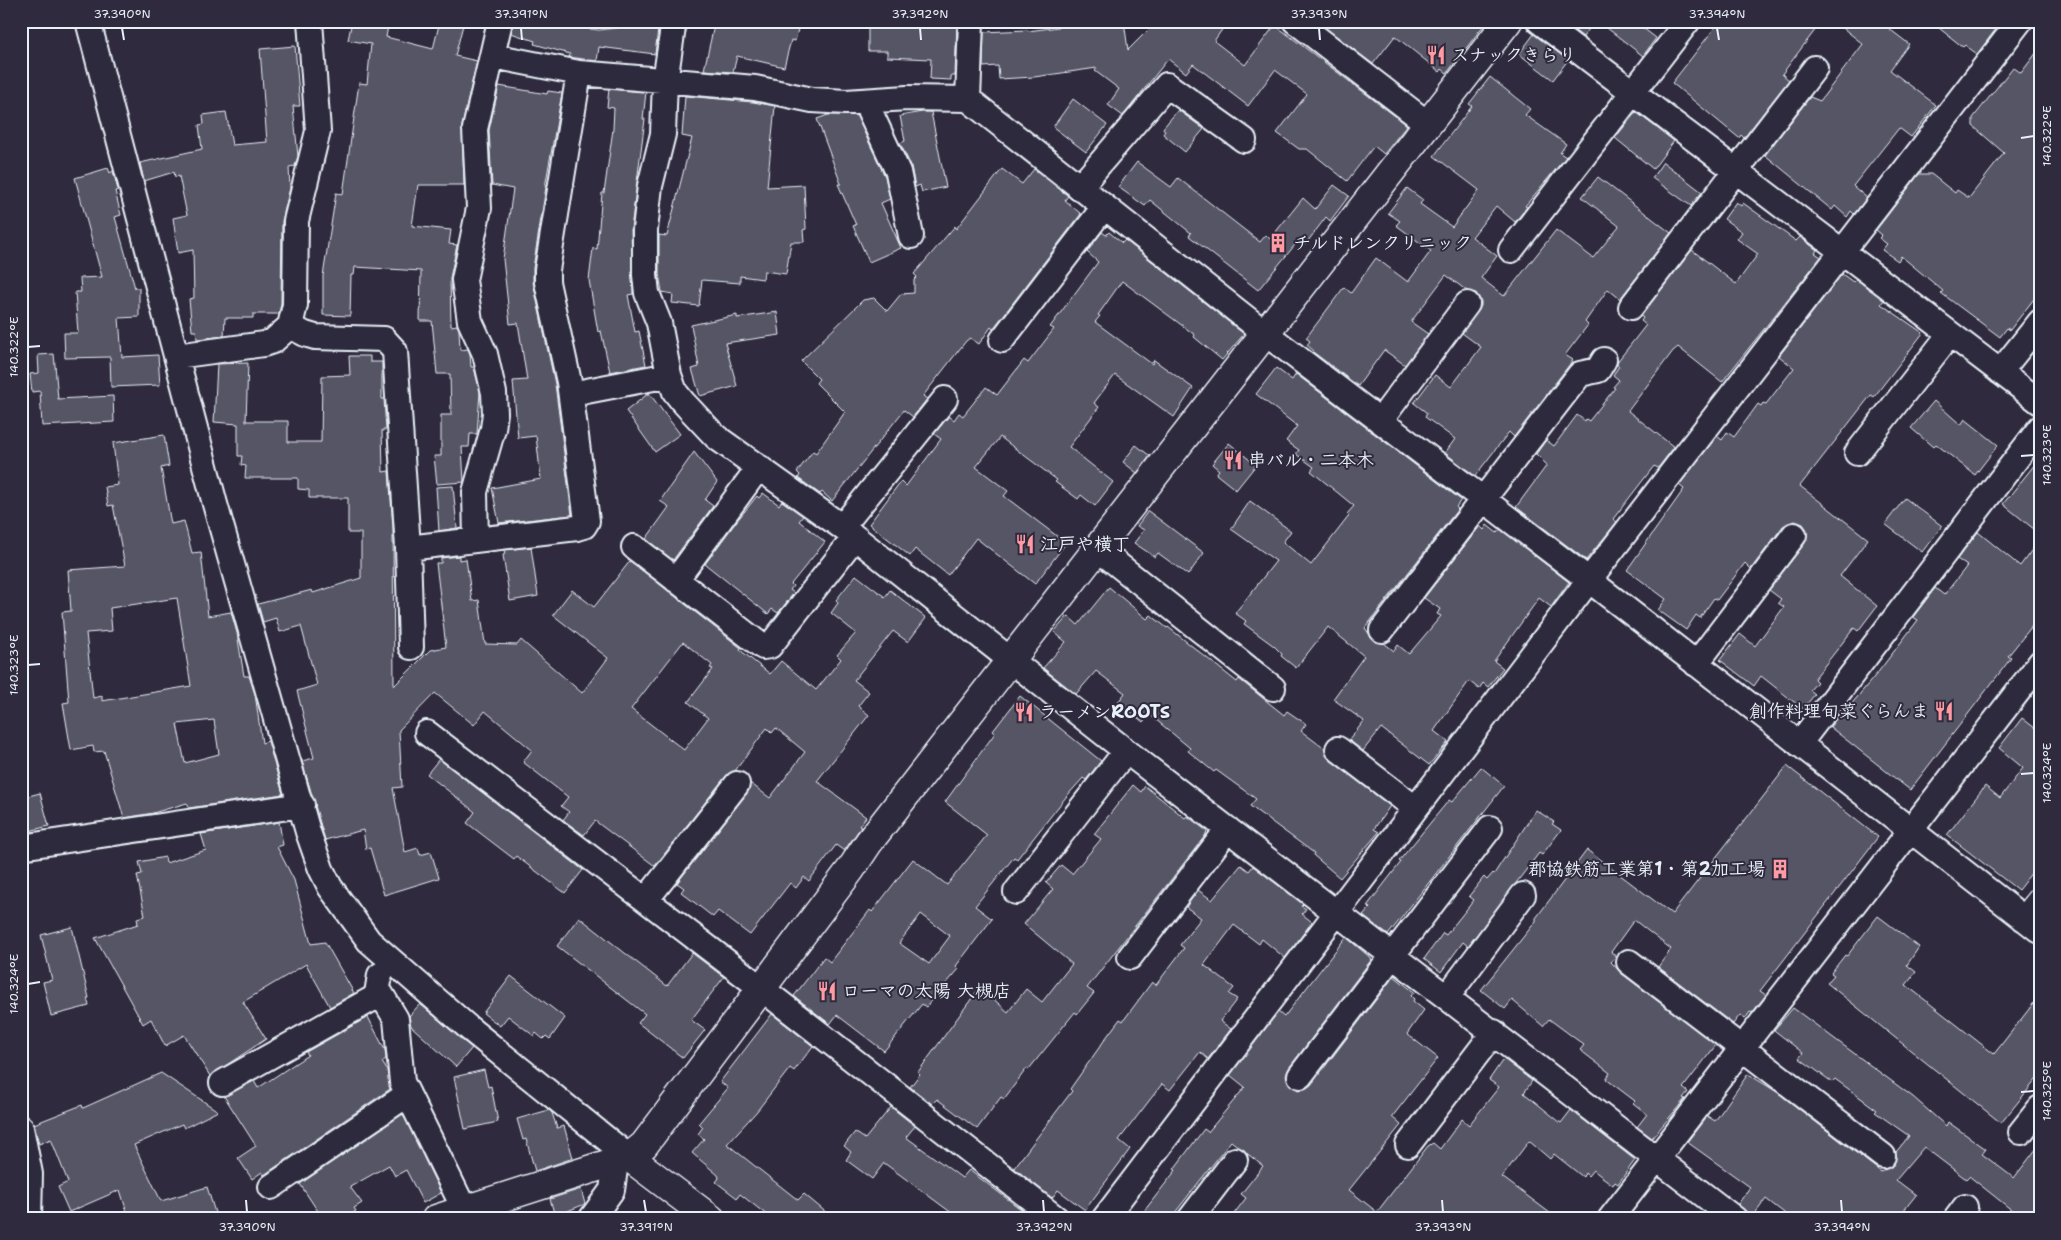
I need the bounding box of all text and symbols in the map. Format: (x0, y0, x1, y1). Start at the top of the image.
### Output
text: 37.390°N (93, 6, 151, 22)
text: 37.391°N (494, 6, 548, 22)
text: 37.392°N (892, 6, 948, 22)
text: 37.393°N (1291, 6, 1347, 22)
text: 37.394°N (1689, 6, 1745, 22)
place label: スナックきらり (1451, 43, 1577, 67)
restaurant icon: スナックきらり (1425, 44, 1447, 66)
text: 140.322°E (2039, 106, 2055, 166)
place label: チルドレンクリニック (1293, 231, 1472, 255)
building icon: チルドレンクリニック (1267, 232, 1289, 254)
text: 140.322°E (6, 317, 22, 377)
text: 140.323°E (2039, 425, 2055, 485)
place label: 串バル・二本木 (1248, 448, 1374, 472)
restaurant icon: 串バル・二本木 (1222, 449, 1244, 471)
place label: 江戸や横丁 (1040, 532, 1130, 556)
restaurant icon: 江戸や横丁 (1014, 533, 1036, 555)
text: 140.323°E (6, 635, 22, 695)
place label: 創作料理旬菜ぐらんま (1749, 699, 1929, 723)
place label: ラーメンROOTS (1039, 700, 1170, 724)
restaurant icon: 創作料理旬菜ぐらんま (1933, 700, 1955, 722)
restaurant icon: ラーメンROOTS (1013, 701, 1035, 723)
text: 140.324°E (2039, 743, 2055, 803)
place label: 郡協鉄筋工業第1・第2加工場 (1528, 857, 1765, 881)
building icon: 郡協鉄筋工業第1・第2加工場 (1769, 858, 1791, 880)
text: 140.324°E (6, 954, 22, 1014)
place label: ローマの太陽 大槻店 (842, 979, 1011, 1003)
restaurant icon: ローマの太陽 大槻店 (816, 980, 838, 1002)
text: 140.325°E (2039, 1061, 2055, 1121)
text: 37.390°N (218, 1219, 276, 1235)
text: 37.391°N (619, 1219, 673, 1235)
text: 37.392°N (1016, 1219, 1072, 1235)
text: 37.393°N (1415, 1219, 1471, 1235)
text: 37.394°N (1814, 1219, 1870, 1235)

